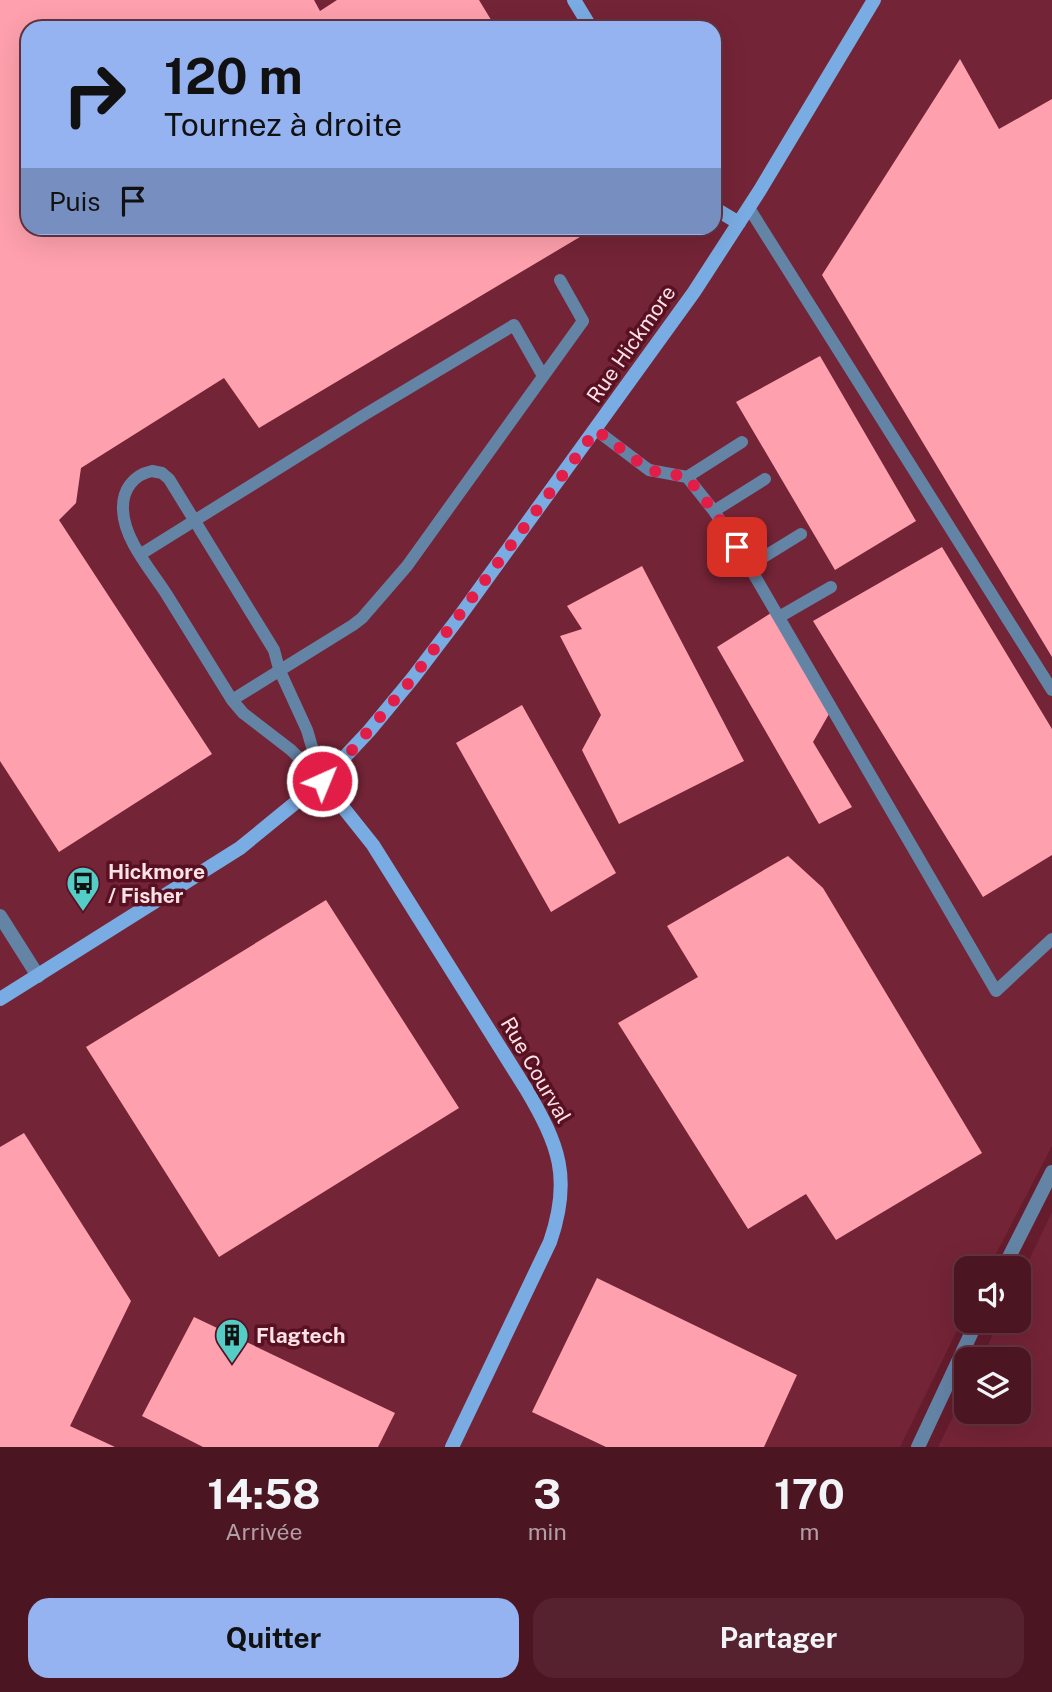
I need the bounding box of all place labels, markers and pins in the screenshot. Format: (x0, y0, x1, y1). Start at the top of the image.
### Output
pin (707, 517, 767, 577)
place label: Hickmore / Fisher (108, 859, 205, 908)
bus stop icon: Hickmore / Fisher (64, 864, 102, 913)
building icon: Flagtech (213, 1316, 251, 1365)
place label: Flagtech (256, 1323, 346, 1348)

